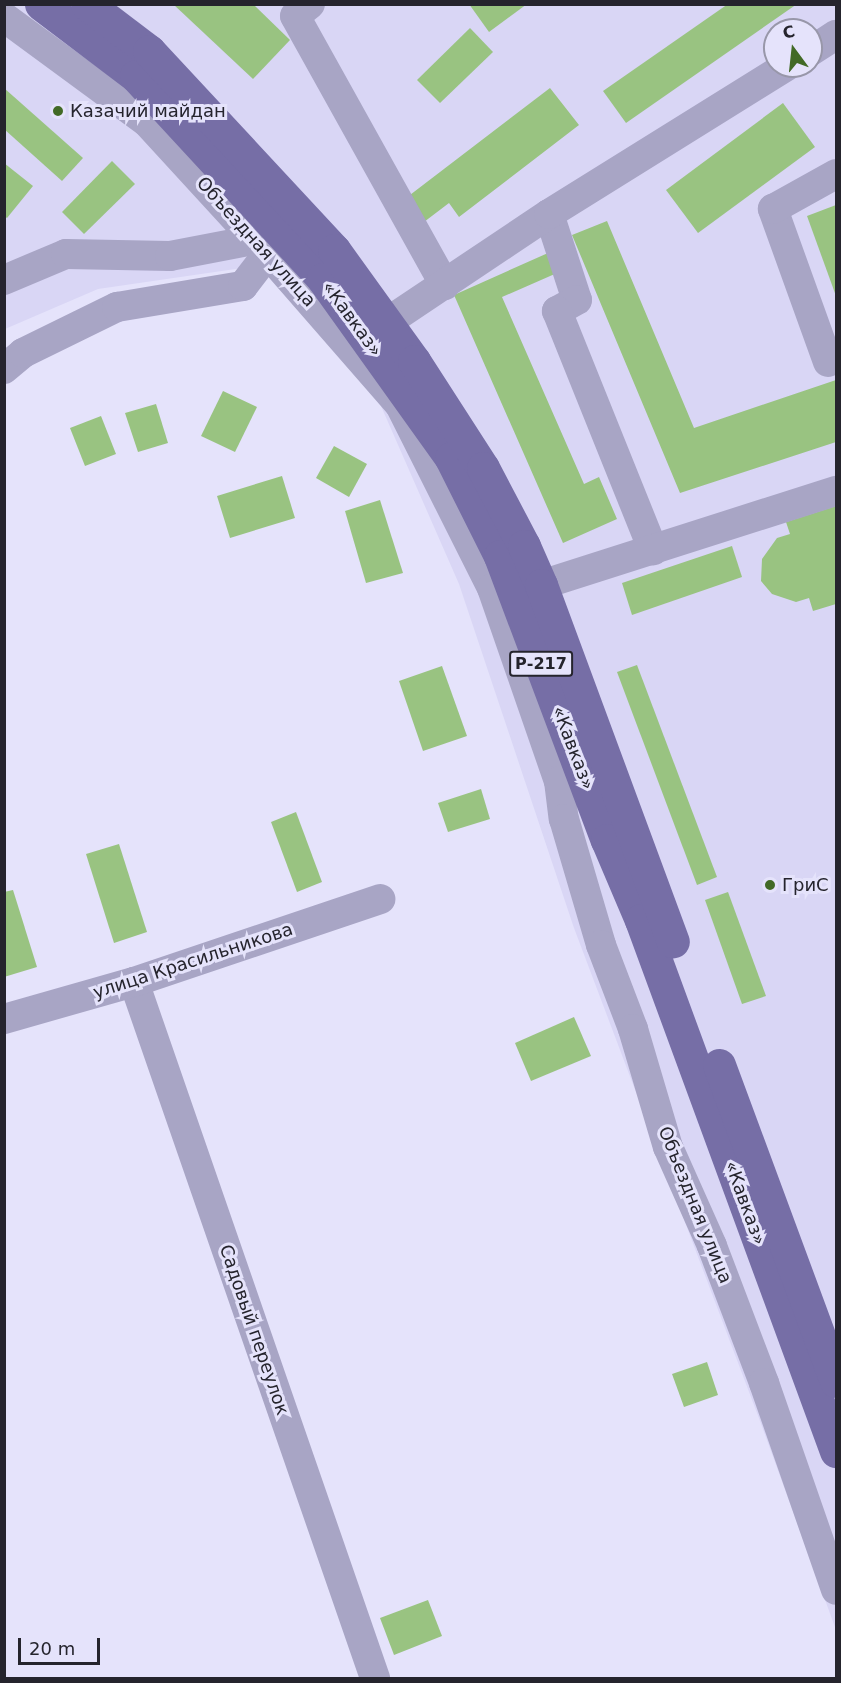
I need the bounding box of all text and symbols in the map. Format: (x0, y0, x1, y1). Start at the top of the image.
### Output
north arrow (763, 18, 823, 78)
text: С (781, 21, 797, 43)
place label: Казачий майдан (70, 100, 226, 122)
marker: Казачий майдан (51, 104, 65, 118)
street label: Объездная улица (192, 173, 320, 311)
street label: «Кавказ» (317, 277, 387, 361)
road number: Р-217 (508, 651, 574, 677)
street label: «Кавказ» (547, 703, 599, 793)
place label: ГриС (782, 874, 829, 896)
marker: ГриС (763, 878, 777, 892)
street label: улица Красильникова (90, 918, 296, 1004)
street label: Объездная улица (654, 1123, 736, 1287)
street label: «Кавказ» (720, 1158, 770, 1248)
street label: Садовый переулок (215, 1242, 293, 1418)
scale bar (21, 1626, 104, 1664)
text: 20 m (29, 1638, 75, 1659)

